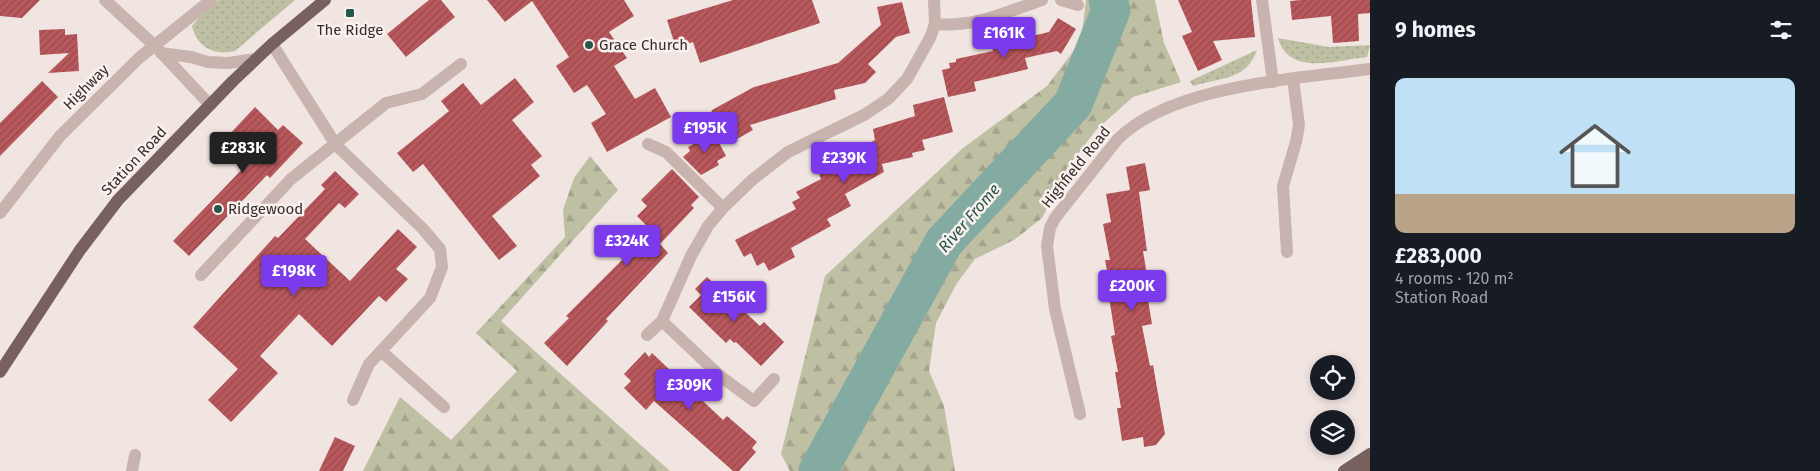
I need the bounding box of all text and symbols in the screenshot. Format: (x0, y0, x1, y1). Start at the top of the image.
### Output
marker: The Ridge (344, 7, 356, 19)
icon: filters (1767, 16, 1795, 44)
pin: £161K (969, 17, 1039, 59)
text: 9 homes (1395, 17, 1476, 43)
place label: The Ridge (317, 21, 383, 39)
text: £161K (983, 23, 1025, 42)
place label: Grace Church (599, 36, 688, 54)
marker: Grace Church (583, 39, 595, 51)
street label: Highway (60, 60, 113, 113)
icon: home (1550, 111, 1640, 201)
pin: £195K (670, 112, 740, 154)
text: £195K (683, 118, 727, 137)
street label: Station Road (98, 123, 170, 199)
street label: Highfield Road (1038, 123, 1114, 211)
pin: £283K (208, 132, 278, 174)
text: £283K (221, 138, 265, 157)
pin: £239K (809, 142, 879, 184)
text: £239K (822, 148, 866, 167)
water label: River Frome (934, 180, 1004, 256)
place label: Ridgewood (228, 200, 303, 218)
marker: Ridgewood (212, 203, 224, 215)
pin: £324K (592, 224, 662, 267)
text: £324K (605, 231, 649, 250)
text: £283,000 (1395, 243, 1482, 269)
pin: £198K (259, 254, 329, 297)
text: £198K (272, 261, 316, 280)
text: 4 rooms · 120 m² (1395, 269, 1514, 288)
pin: £200K (1097, 270, 1167, 312)
text: £200K (1109, 276, 1155, 295)
pin: £156K (699, 280, 769, 323)
text: £156K (712, 287, 756, 306)
text: Station Road (1395, 288, 1488, 307)
map controls (1310, 355, 1355, 455)
button: locate (1310, 355, 1355, 400)
pin: £309K (654, 368, 724, 411)
text: £309K (666, 375, 712, 394)
button: layers (1310, 410, 1355, 455)

